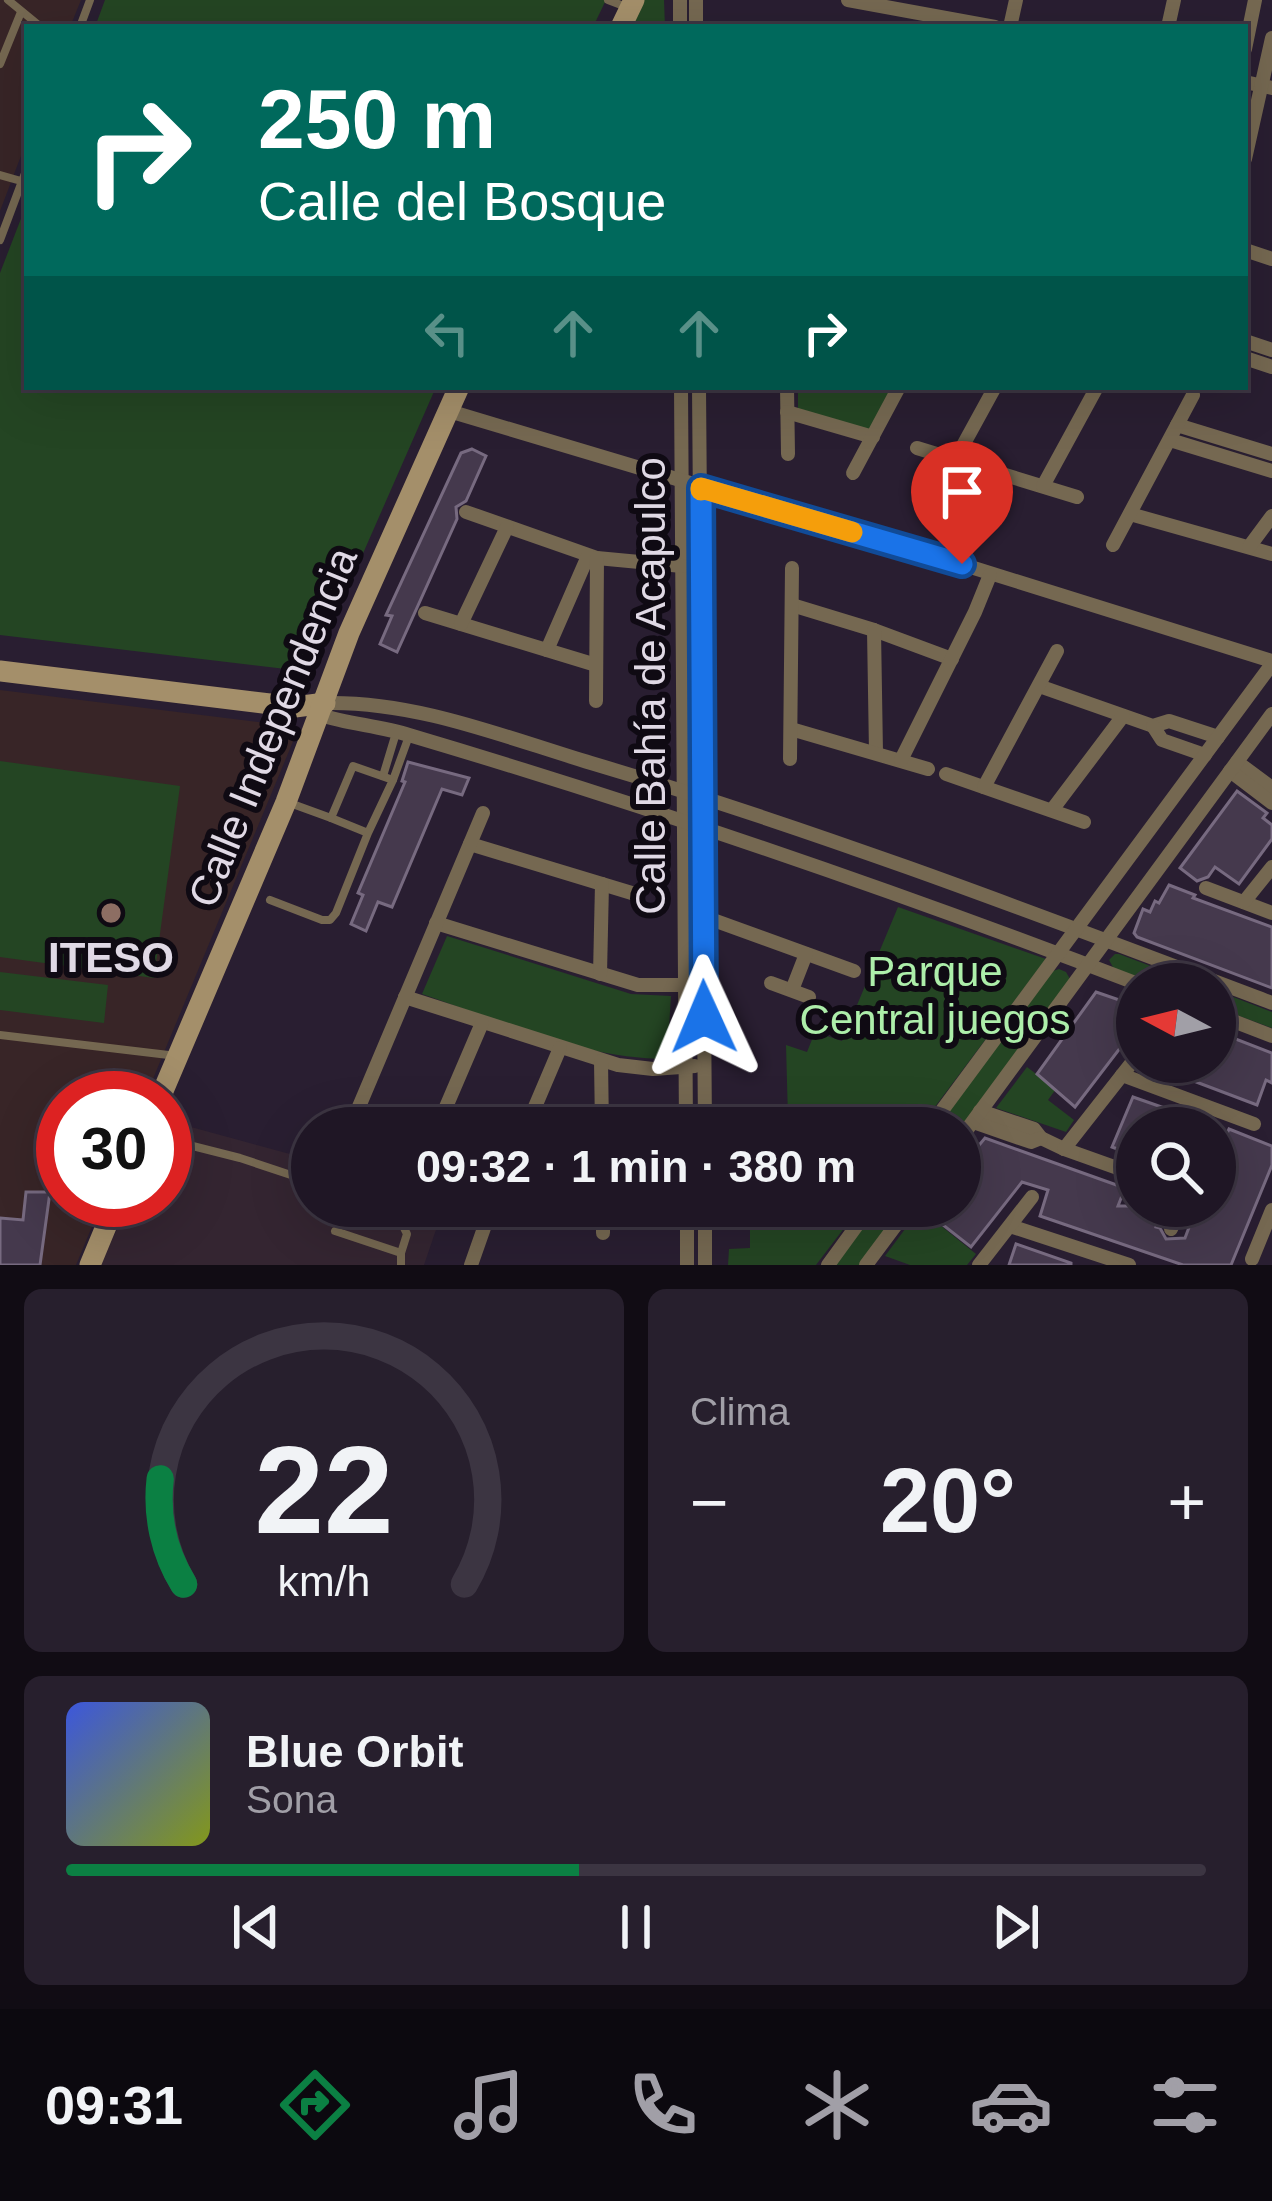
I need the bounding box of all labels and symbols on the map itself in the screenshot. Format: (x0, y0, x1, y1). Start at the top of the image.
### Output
pin (911, 441, 1013, 564)
street label: Calle Bahía de Acapulco (627, 457, 674, 915)
street label: Calle Independencia (179, 540, 366, 914)
marker: ITESO (98, 900, 124, 926)
place label: ITESO (48, 934, 174, 981)
park label: Parque Central juegos (800, 948, 1070, 1043)
position arrow (641, 954, 767, 1080)
north arrow (1116, 963, 1236, 1083)
speed limit sign: 30 (36, 1071, 192, 1227)

